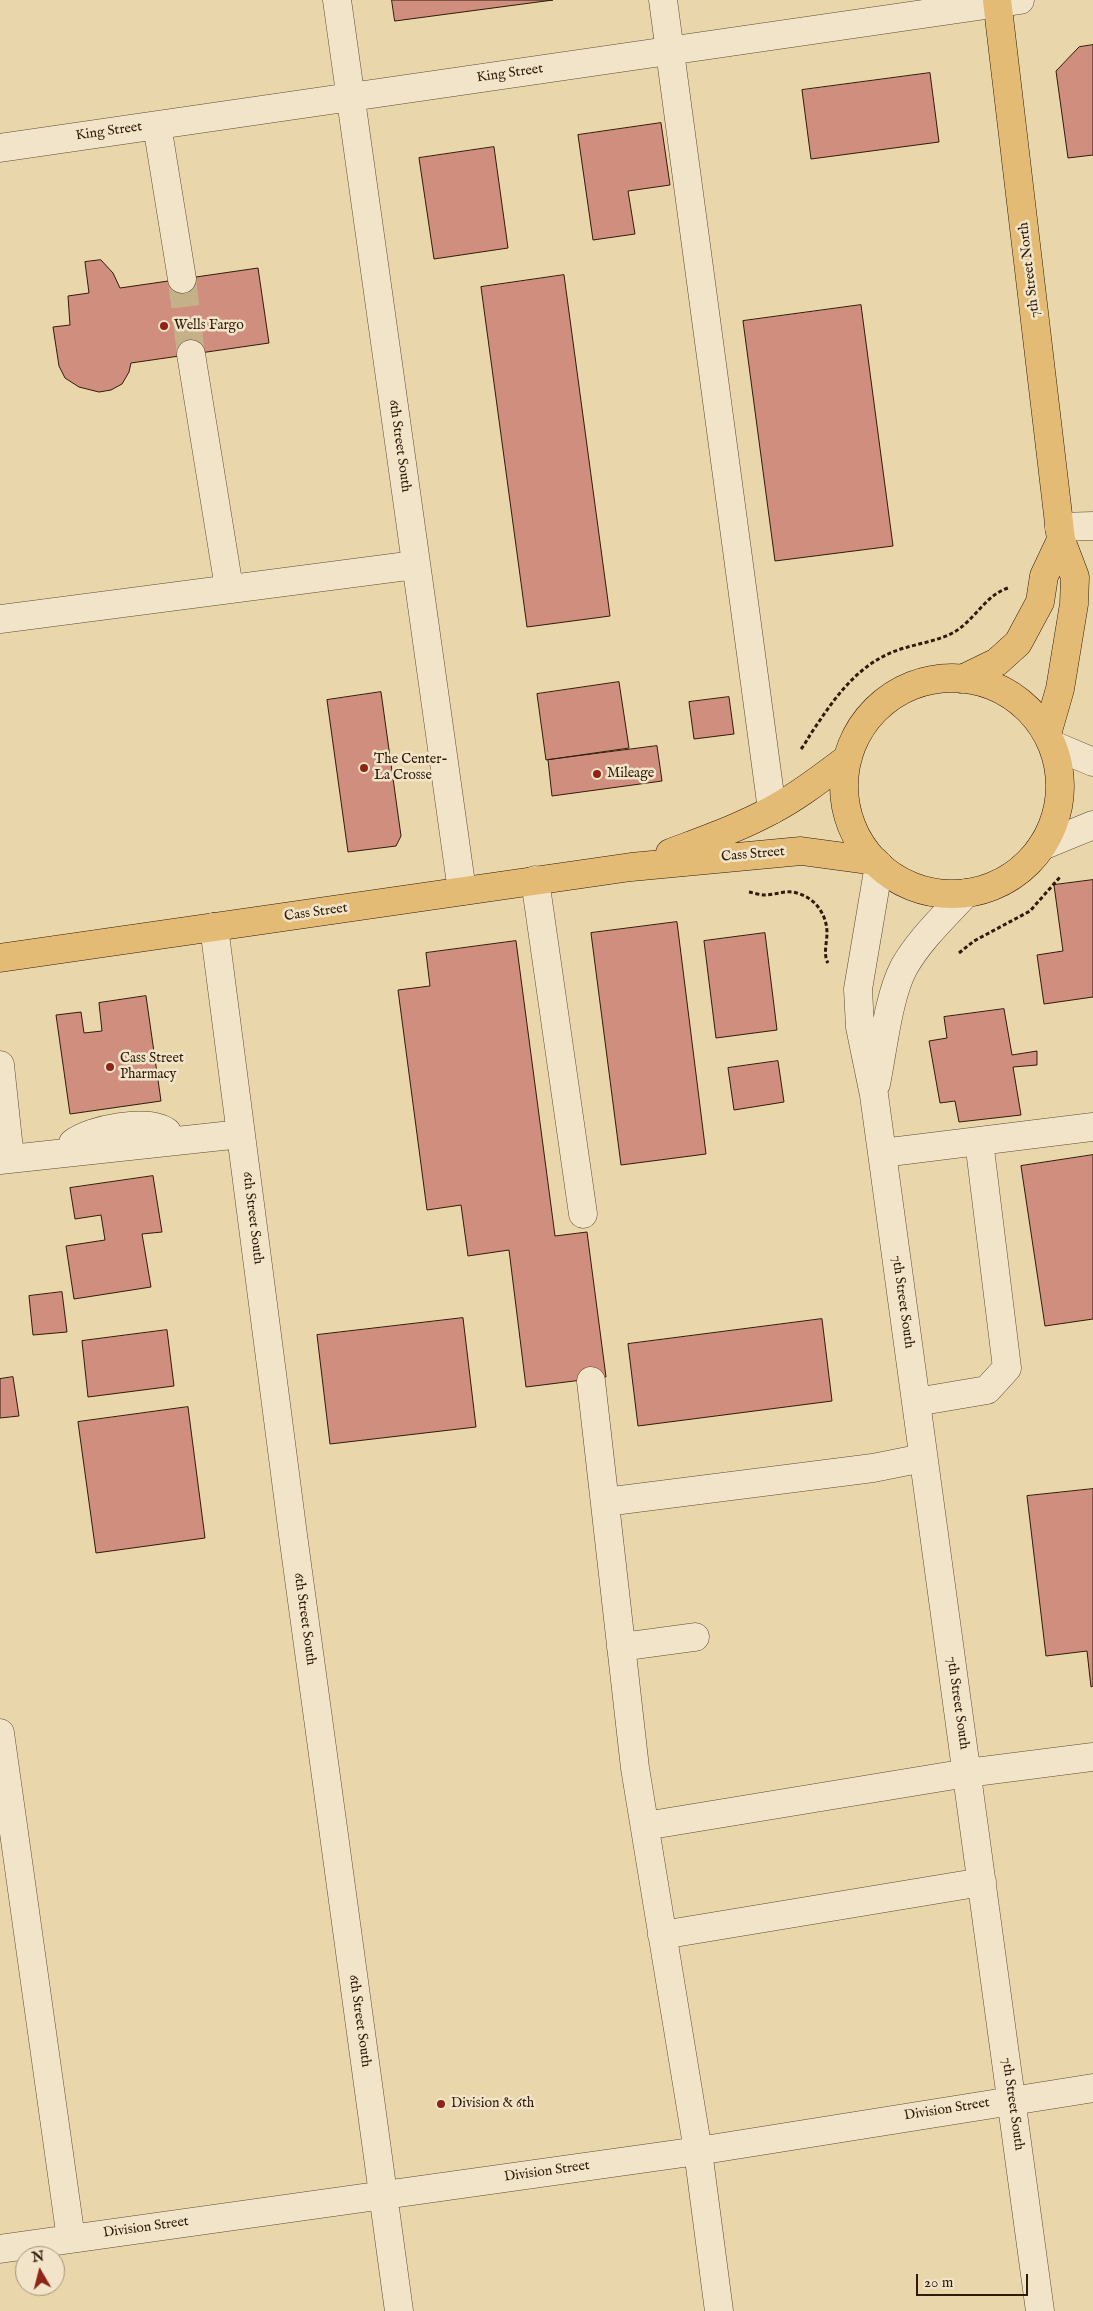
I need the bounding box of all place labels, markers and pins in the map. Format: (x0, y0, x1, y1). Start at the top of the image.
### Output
place label: Wells Fargo (174, 318, 244, 334)
marker: Wells Fargo (158, 320, 170, 332)
place label: The Center- La Crosse (374, 752, 448, 784)
marker: The Center- La Crosse (358, 762, 370, 774)
place label: Mileage (607, 766, 654, 782)
marker: Mileage (591, 768, 603, 780)
place label: Cass Street Pharmacy (120, 1051, 184, 1084)
marker: Cass Street Pharmacy (104, 1061, 116, 1073)
place label: Division & 6th (451, 2096, 534, 2112)
marker: Division & 6th (435, 2098, 447, 2110)

